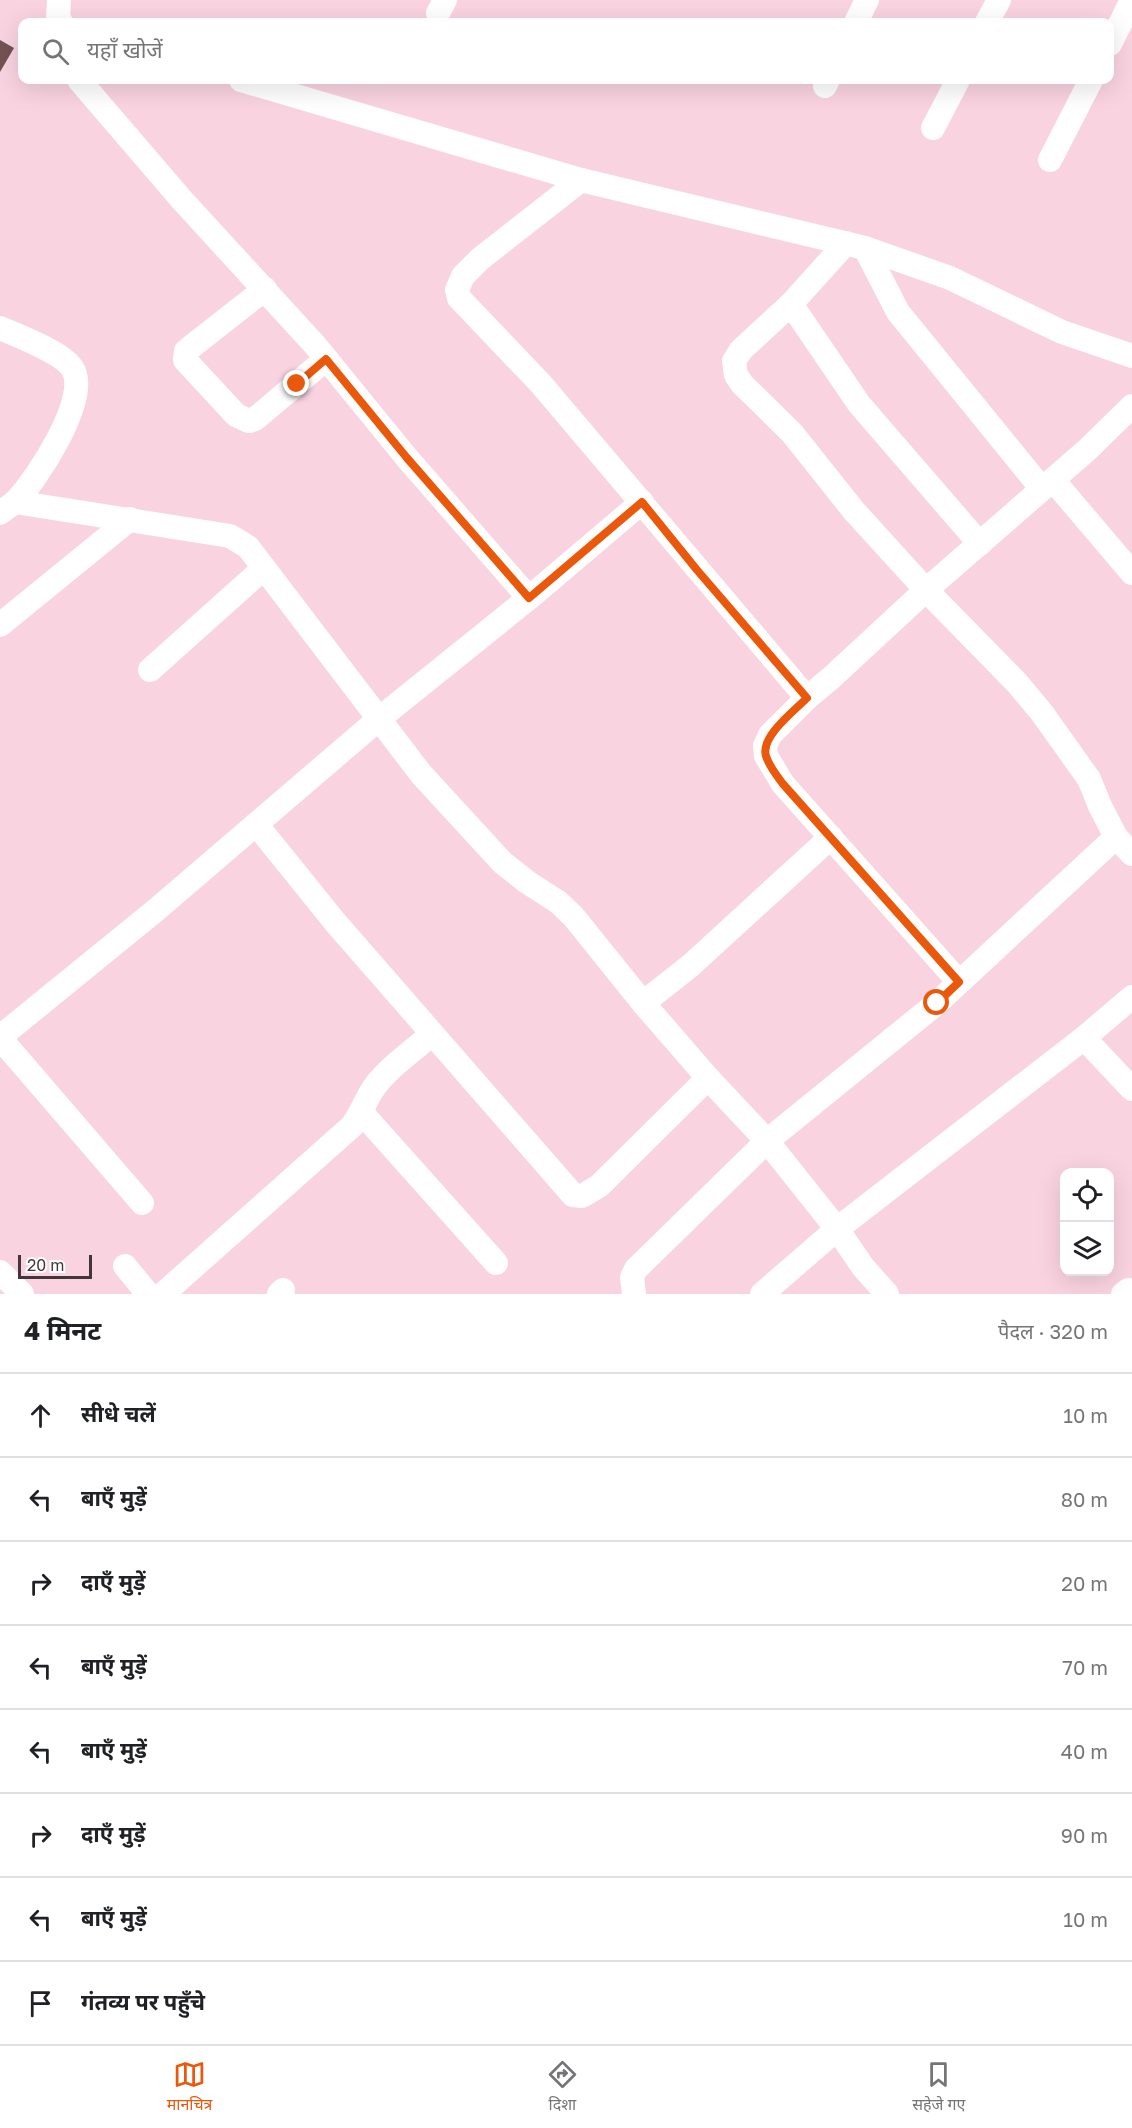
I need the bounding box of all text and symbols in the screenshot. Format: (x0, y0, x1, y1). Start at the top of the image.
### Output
search box (18, 18, 1114, 84)
icon: search (39, 35, 72, 68)
text: यहाँ खोजें (87, 36, 163, 63)
route end (283, 370, 309, 396)
route start (923, 989, 949, 1015)
map controls (1060, 1168, 1114, 1276)
button: locate (1060, 1168, 1114, 1222)
button: layers (1060, 1222, 1114, 1276)
scale bar (18, 1252, 92, 1280)
text: 20 m (27, 1255, 64, 1275)
text: 4 मिनट (24, 1315, 101, 1346)
text: पैदल · 320 m (998, 1319, 1108, 1343)
icon: ahead (24, 1399, 57, 1432)
text: सीधे चलें (81, 1400, 156, 1427)
text: 10 m (1063, 1403, 1108, 1427)
icon: left (24, 1483, 57, 1516)
text: बाएँ मुड़ें (81, 1484, 147, 1511)
text: 80 m (1061, 1487, 1108, 1511)
icon: right (24, 1567, 57, 1600)
text: दाएँ मुड़ें (81, 1568, 146, 1595)
text: 20 m (1061, 1571, 1108, 1595)
icon: left (24, 1651, 57, 1684)
text: बाएँ मुड़ें (81, 1652, 147, 1679)
text: 70 m (1062, 1655, 1108, 1679)
icon: left (24, 1735, 57, 1768)
text: बाएँ मुड़ें (81, 1736, 147, 1763)
text: 40 m (1061, 1739, 1108, 1763)
icon: right (24, 1819, 57, 1852)
text: दाएँ मुड़ें (81, 1820, 146, 1847)
text: 90 m (1061, 1823, 1108, 1847)
icon: left (24, 1903, 57, 1936)
text: बाएँ मुड़ें (81, 1904, 147, 1931)
text: 10 m (1063, 1907, 1108, 1931)
icon: arrive (24, 1987, 57, 2020)
text: गंतव्य पर पहुँचे (81, 1988, 205, 2015)
tab: मानचित्र (167, 2058, 212, 2117)
tab: दिशा (546, 2058, 579, 2117)
tab: सहेजे गए (912, 2058, 965, 2117)

